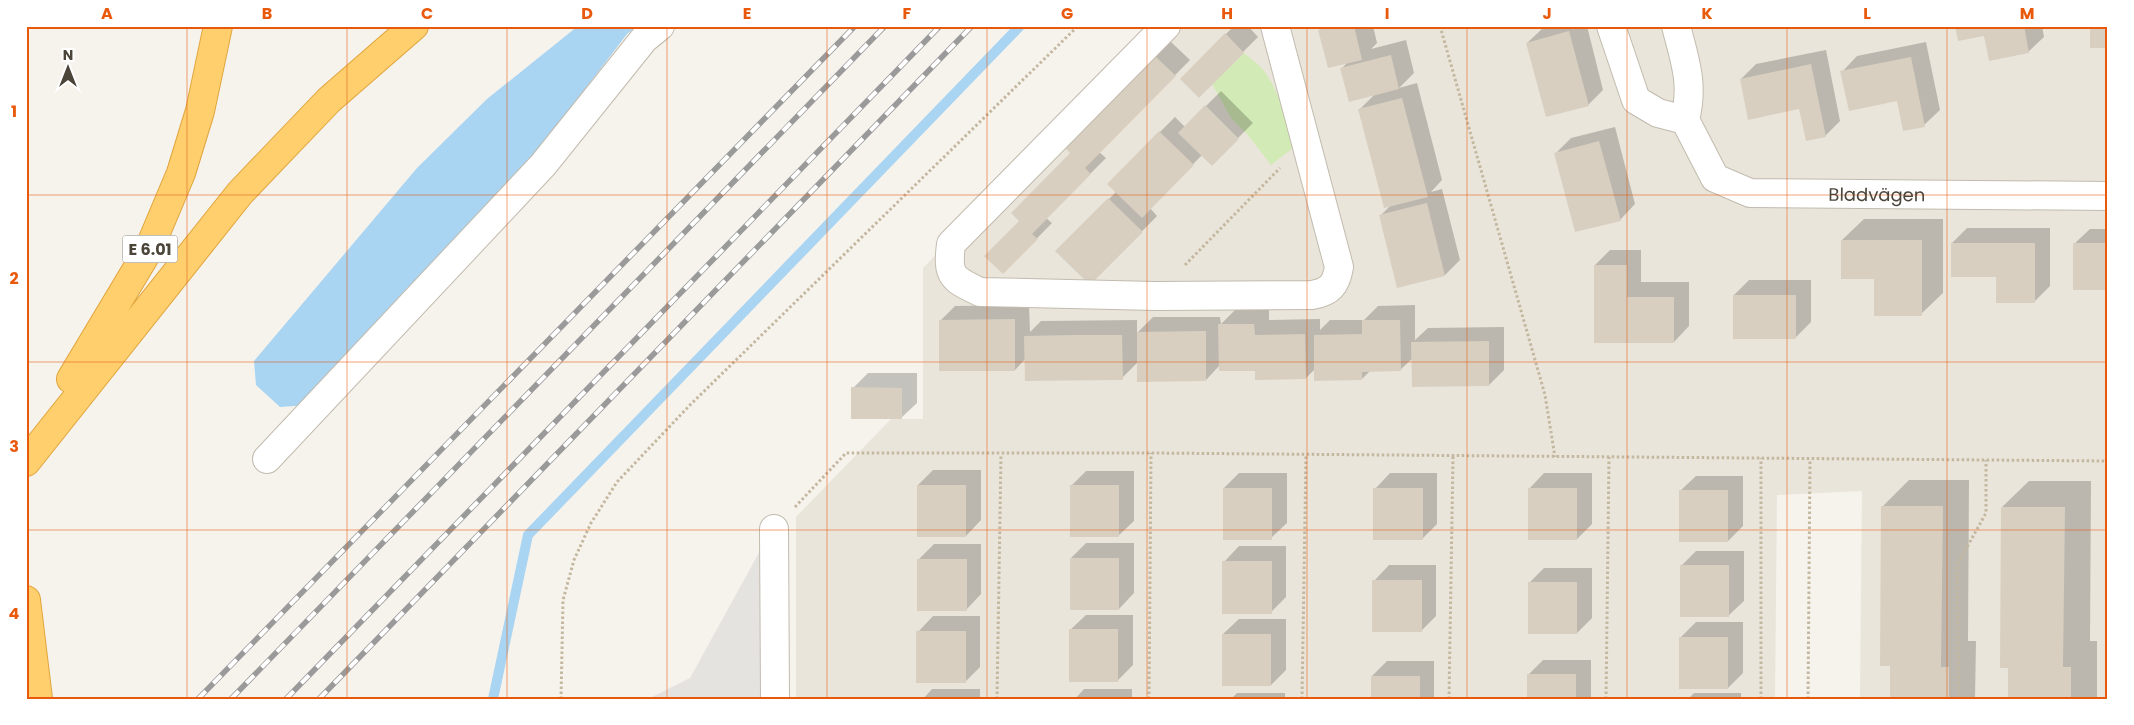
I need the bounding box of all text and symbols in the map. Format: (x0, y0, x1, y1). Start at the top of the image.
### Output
text: A (101, 2, 113, 25)
text: B (262, 2, 272, 25)
text: C (421, 2, 433, 25)
text: D (581, 2, 593, 25)
text: E (743, 2, 751, 25)
text: F (903, 2, 912, 25)
text: G (1061, 2, 1073, 25)
text: H (1221, 2, 1233, 25)
text: I (1385, 2, 1389, 25)
text: J (1542, 2, 1552, 25)
text: K (1701, 2, 1713, 25)
text: L (1863, 2, 1871, 25)
text: M (2020, 2, 2034, 25)
north arrow (42, 42, 92, 92)
text: N (63, 45, 73, 65)
text: 1 (11, 100, 17, 123)
street label: Bladvägen (1828, 181, 1925, 207)
road number: E 6.01 (122, 235, 178, 262)
text: 2 (9, 267, 19, 290)
text: 3 (9, 435, 19, 458)
text: 4 (9, 602, 20, 625)

